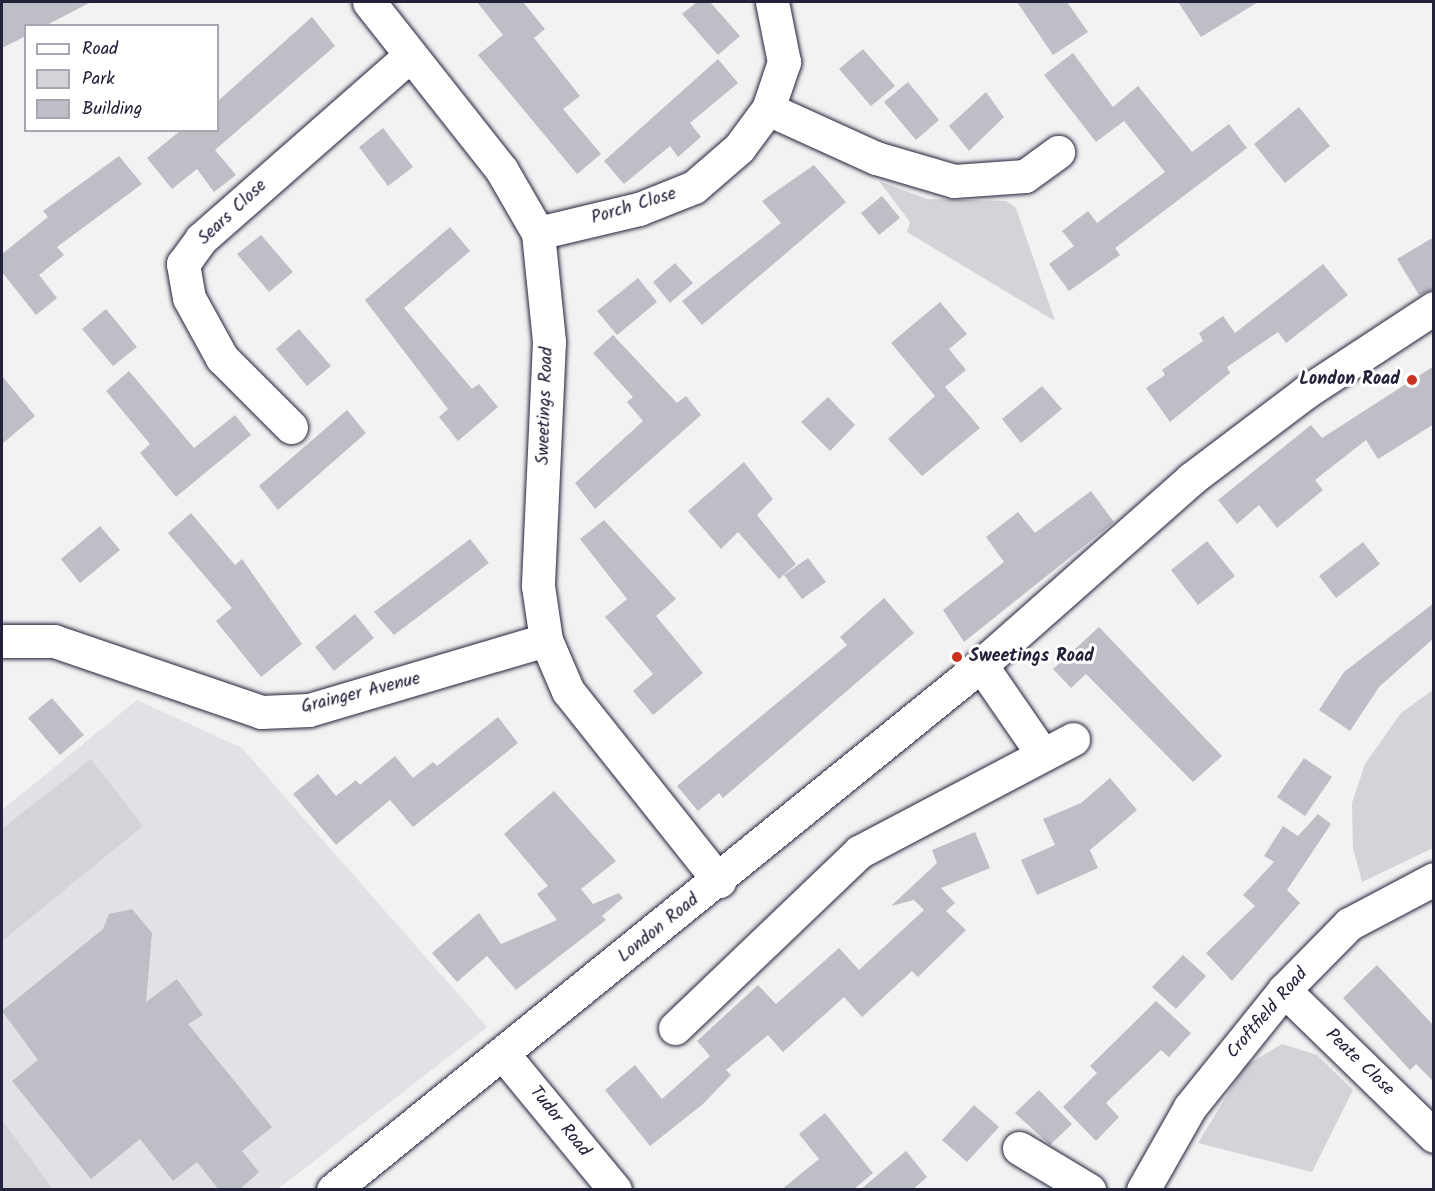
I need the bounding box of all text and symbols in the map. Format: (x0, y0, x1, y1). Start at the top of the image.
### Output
legend (24, 24, 219, 132)
text: Road (82, 35, 118, 64)
text: Park (82, 65, 115, 94)
text: Building (82, 95, 142, 124)
street label: Sears Close (194, 176, 272, 250)
street label: Porch Close (589, 184, 679, 230)
street label: Sweetings Road (533, 347, 559, 465)
place label: London Road (1299, 369, 1400, 391)
marker: London Road (1405, 373, 1419, 387)
place label: Sweetings Road (969, 646, 1094, 668)
marker: Sweetings Road (950, 650, 964, 664)
street label: Grainger Avenue (299, 669, 423, 719)
street label: London Road (614, 890, 704, 968)
street label: Croftfield Road (1223, 964, 1313, 1064)
street label: Peate Close (1320, 1025, 1398, 1101)
street label: Tudor Road (524, 1082, 594, 1162)

